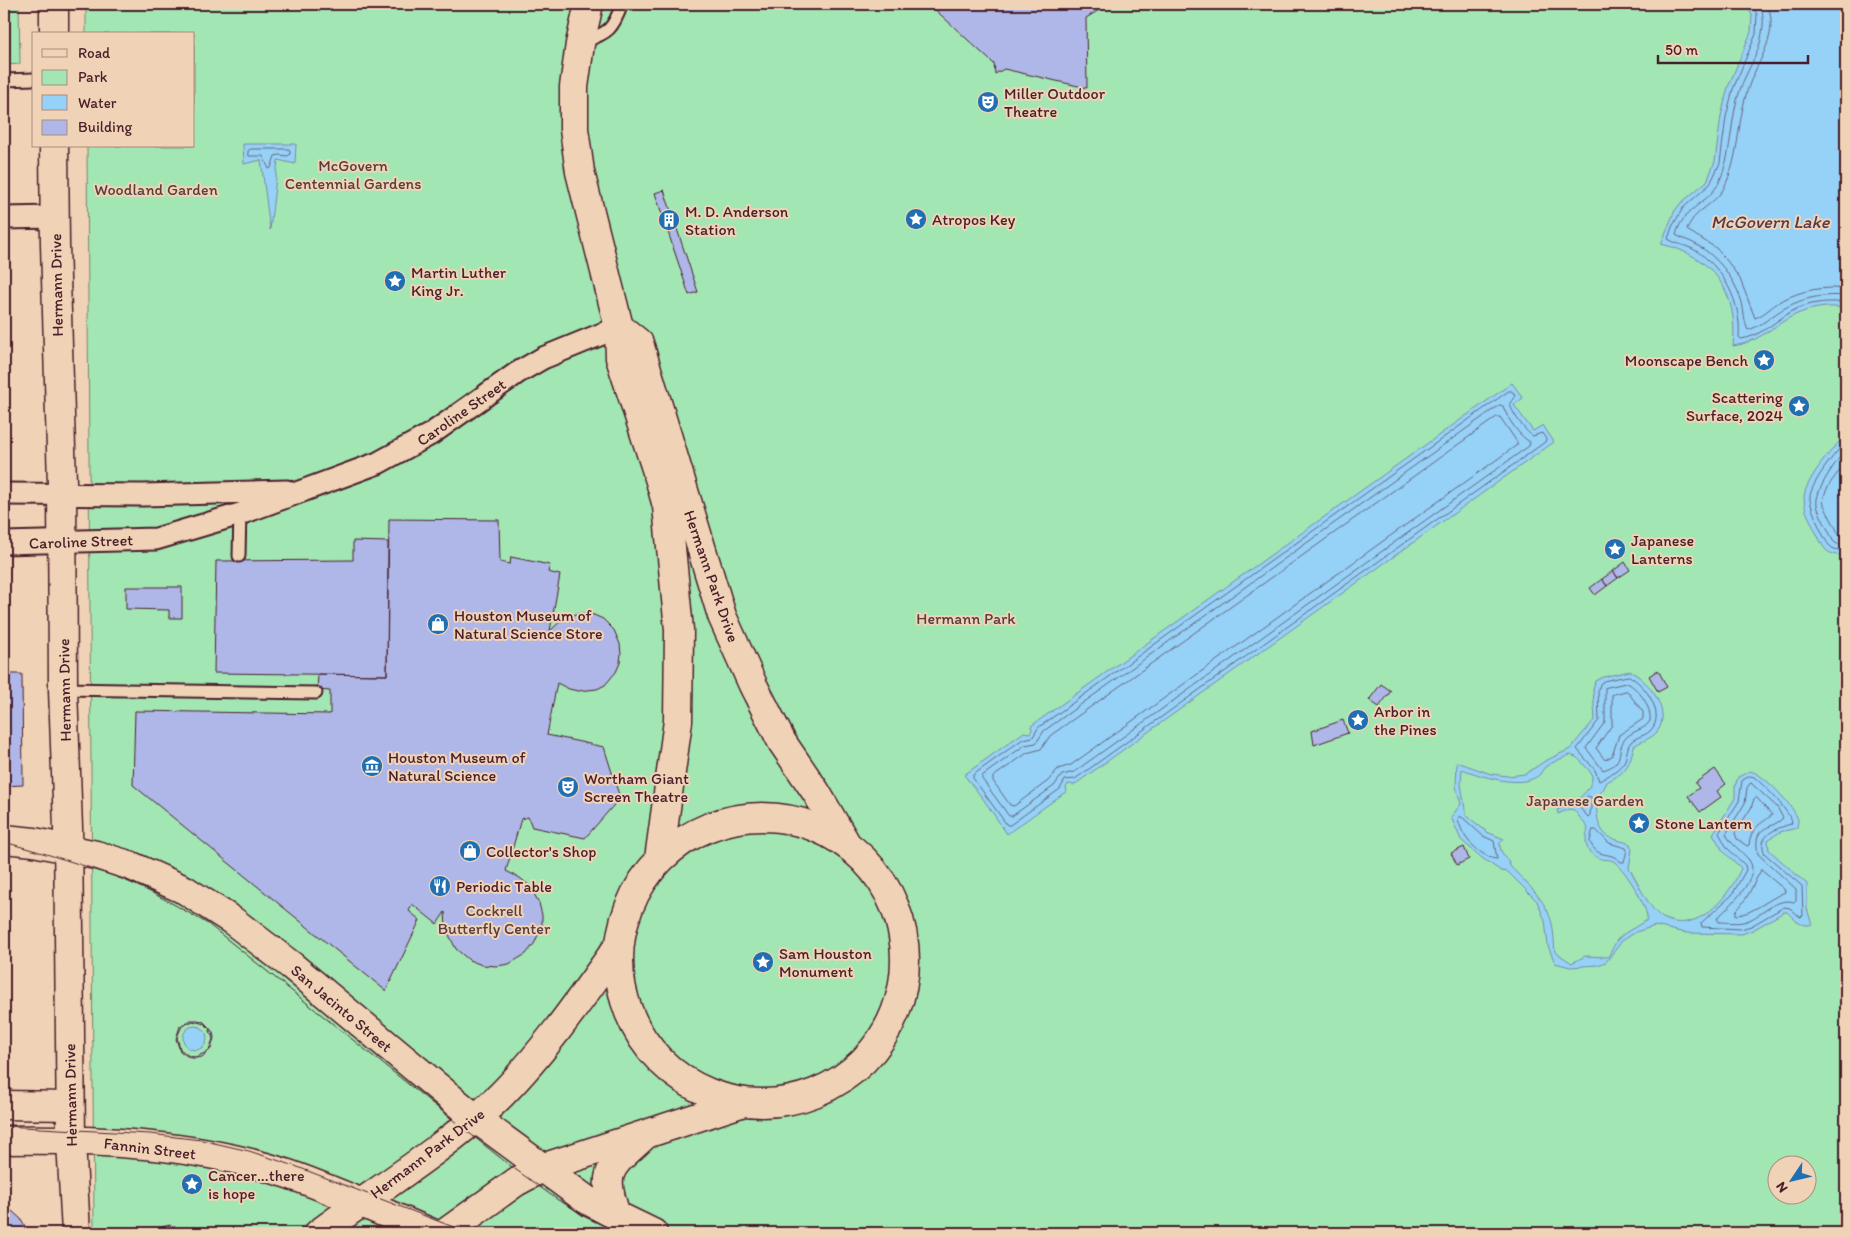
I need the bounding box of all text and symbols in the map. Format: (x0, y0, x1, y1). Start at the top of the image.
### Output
legend (32, 32, 195, 148)
scale bar (1658, 32, 1808, 64)
text: 50 m (1665, 41, 1698, 59)
text: Road (78, 44, 111, 62)
text: Park (78, 68, 108, 86)
place label: Miller Outdoor Theatre (1004, 84, 1106, 121)
theatre icon: Miller Outdoor Theatre (976, 90, 1000, 114)
text: Water (78, 94, 117, 112)
text: Building (78, 118, 132, 136)
park label: McGovern Centennial Gardens (285, 156, 421, 193)
park label: Woodland Garden (94, 180, 218, 199)
place label: M. D. Anderson Station (685, 202, 789, 239)
place icon: Atropos Key (904, 207, 928, 231)
building icon: M. D. Anderson Station (657, 208, 681, 232)
place label: Atropos Key (932, 210, 1016, 229)
water label: McGovern Lake (1711, 211, 1831, 233)
street label: Hermann Drive (46, 233, 67, 337)
place label: Martin Luther King Jr. (411, 263, 507, 300)
place icon: Martin Luther King Jr. (383, 269, 407, 293)
place icon: Moonscape Bench (1752, 348, 1776, 372)
place label: Moonscape Bench (1625, 351, 1748, 370)
street label: Caroline Street (413, 375, 509, 450)
place label: Scattering Surface, 2024 (1686, 388, 1784, 425)
place icon: Scattering Surface, 2024 (1787, 394, 1811, 418)
street label: Hermann Park Drive (680, 508, 743, 645)
street label: Caroline Street (29, 530, 134, 553)
place label: Japanese Lanterns (1631, 531, 1694, 568)
place icon: Japanese Lanterns (1603, 537, 1627, 561)
place label: Houston Museum of Natural Science Store (454, 606, 603, 643)
park label: Hermann Park (916, 609, 1016, 628)
shop icon: Houston Museum of Natural Science Store (426, 612, 450, 636)
street label: Hermann Drive (54, 638, 75, 742)
place label: Arbor in the Pines (1374, 702, 1437, 739)
place icon: Arbor in the Pines (1346, 708, 1370, 732)
place label: Houston Museum of Natural Science (388, 748, 527, 785)
museum icon: Houston Museum of Natural Science (360, 754, 384, 778)
place label: Wortham Giant Screen Theatre (584, 769, 689, 806)
theatre icon: Wortham Giant Screen Theatre (556, 775, 580, 799)
park label: Japanese Garden (1526, 791, 1644, 810)
place icon: Stone Lantern (1627, 811, 1651, 835)
place label: Stone Lantern (1655, 814, 1752, 833)
shop icon: Collector's Shop (458, 839, 482, 863)
place label: Collector's Shop (486, 842, 596, 861)
restaurant icon: Periodic Table (428, 874, 452, 898)
place label: Periodic Table (456, 877, 552, 896)
park label: Cockrell Butterfly Center (438, 901, 551, 938)
place label: Sam Houston Monument (779, 944, 872, 981)
place icon: Sam Houston Monument (751, 950, 775, 974)
street label: San Jacinto Street (287, 961, 396, 1056)
street label: Hermann Drive (60, 1043, 81, 1147)
street label: Hermann Park Drive (366, 1104, 488, 1203)
street label: Fannin Street (103, 1133, 197, 1164)
north arrow (1768, 1154, 1818, 1204)
place label: Cancer...there is hope (208, 1166, 304, 1203)
place icon: Cancer...there is hope (180, 1172, 204, 1196)
text: N (1772, 1178, 1791, 1196)

